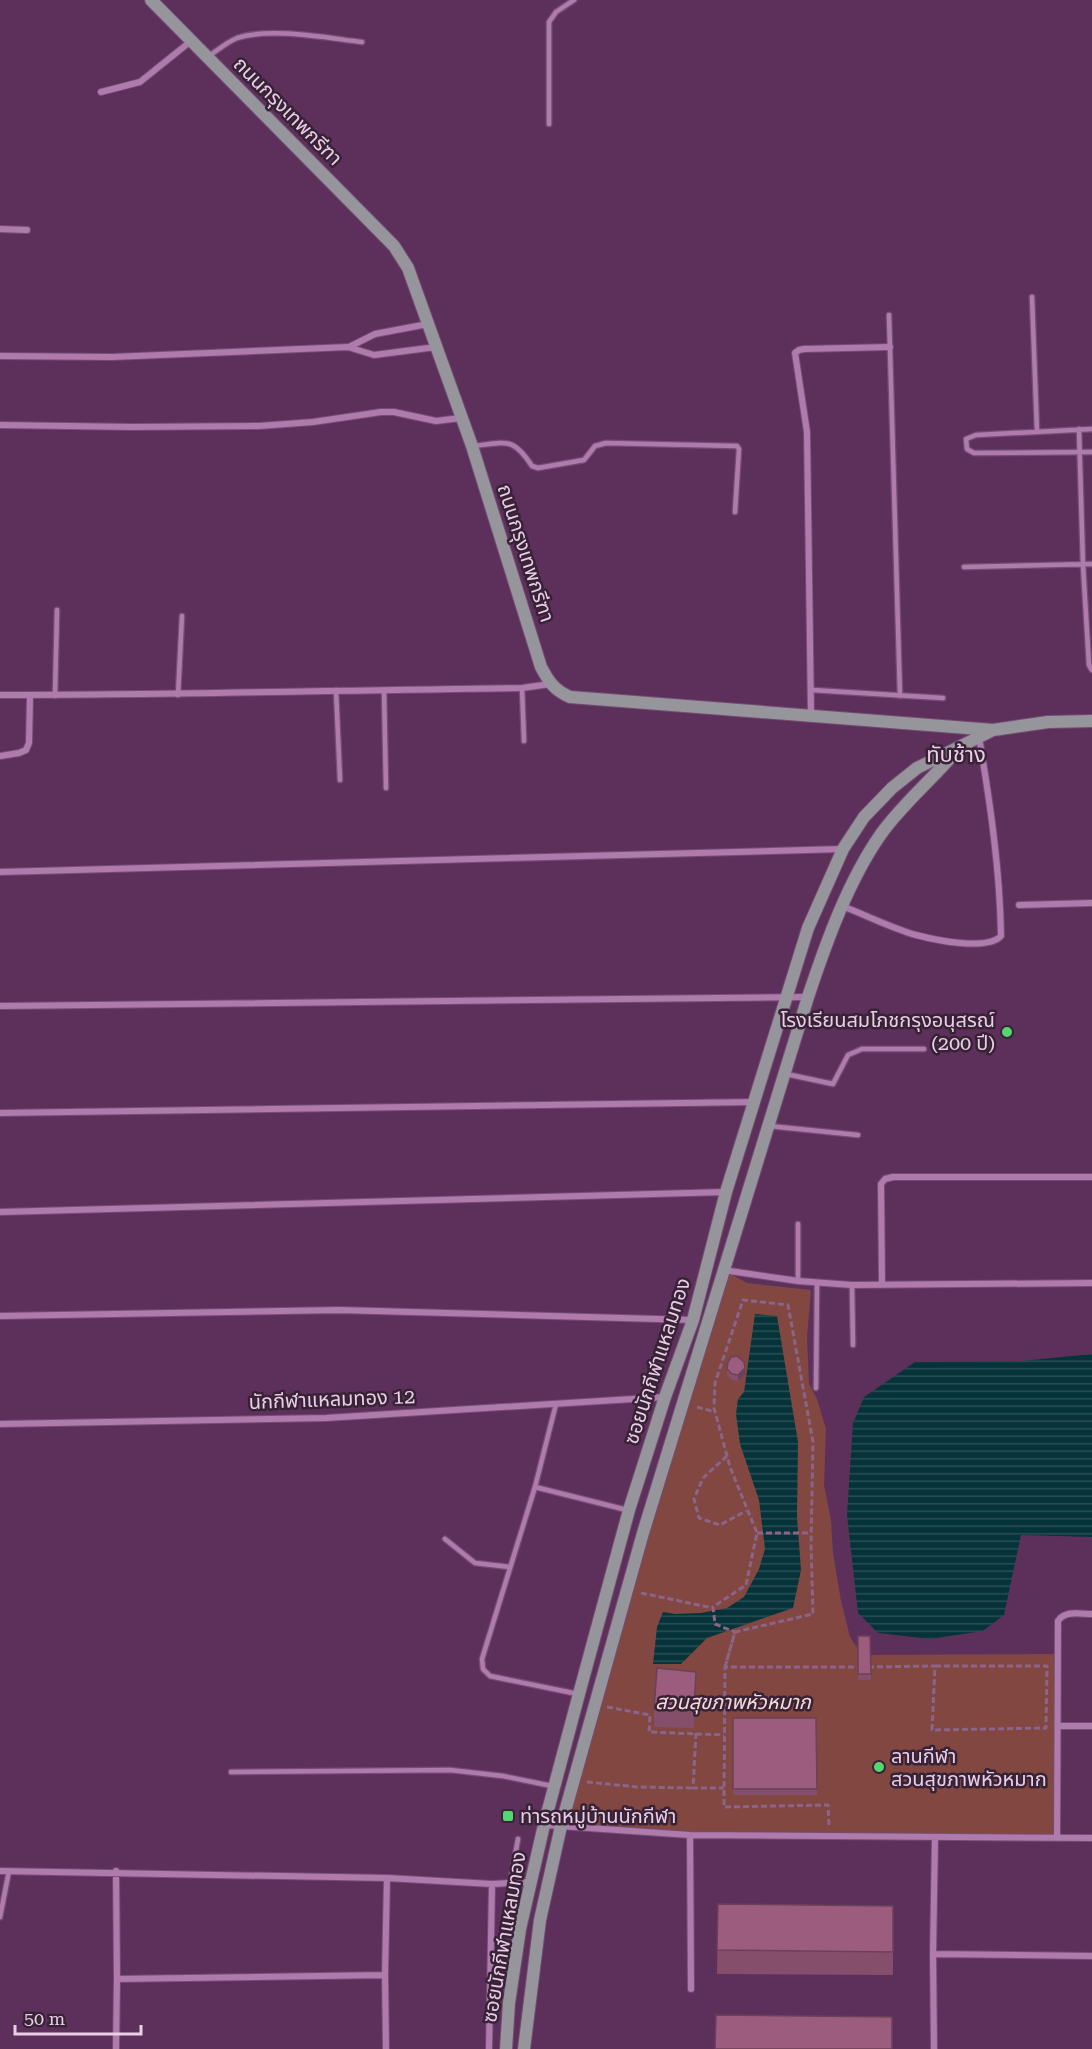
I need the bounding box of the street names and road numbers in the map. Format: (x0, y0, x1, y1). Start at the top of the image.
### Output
street label: ถนนกรุงเทพกรีฑา (229, 52, 347, 170)
street label: ถนนกรุงเทพกรีฑา (492, 481, 560, 625)
street label: ซอยนักกีฬาแหลมทอง (619, 1275, 695, 1447)
street label: นักกีฬาแหลมทอง 12 (248, 1384, 416, 1414)
street label: ซอยนักกีฬาแหลมทอง (477, 1850, 531, 2024)

